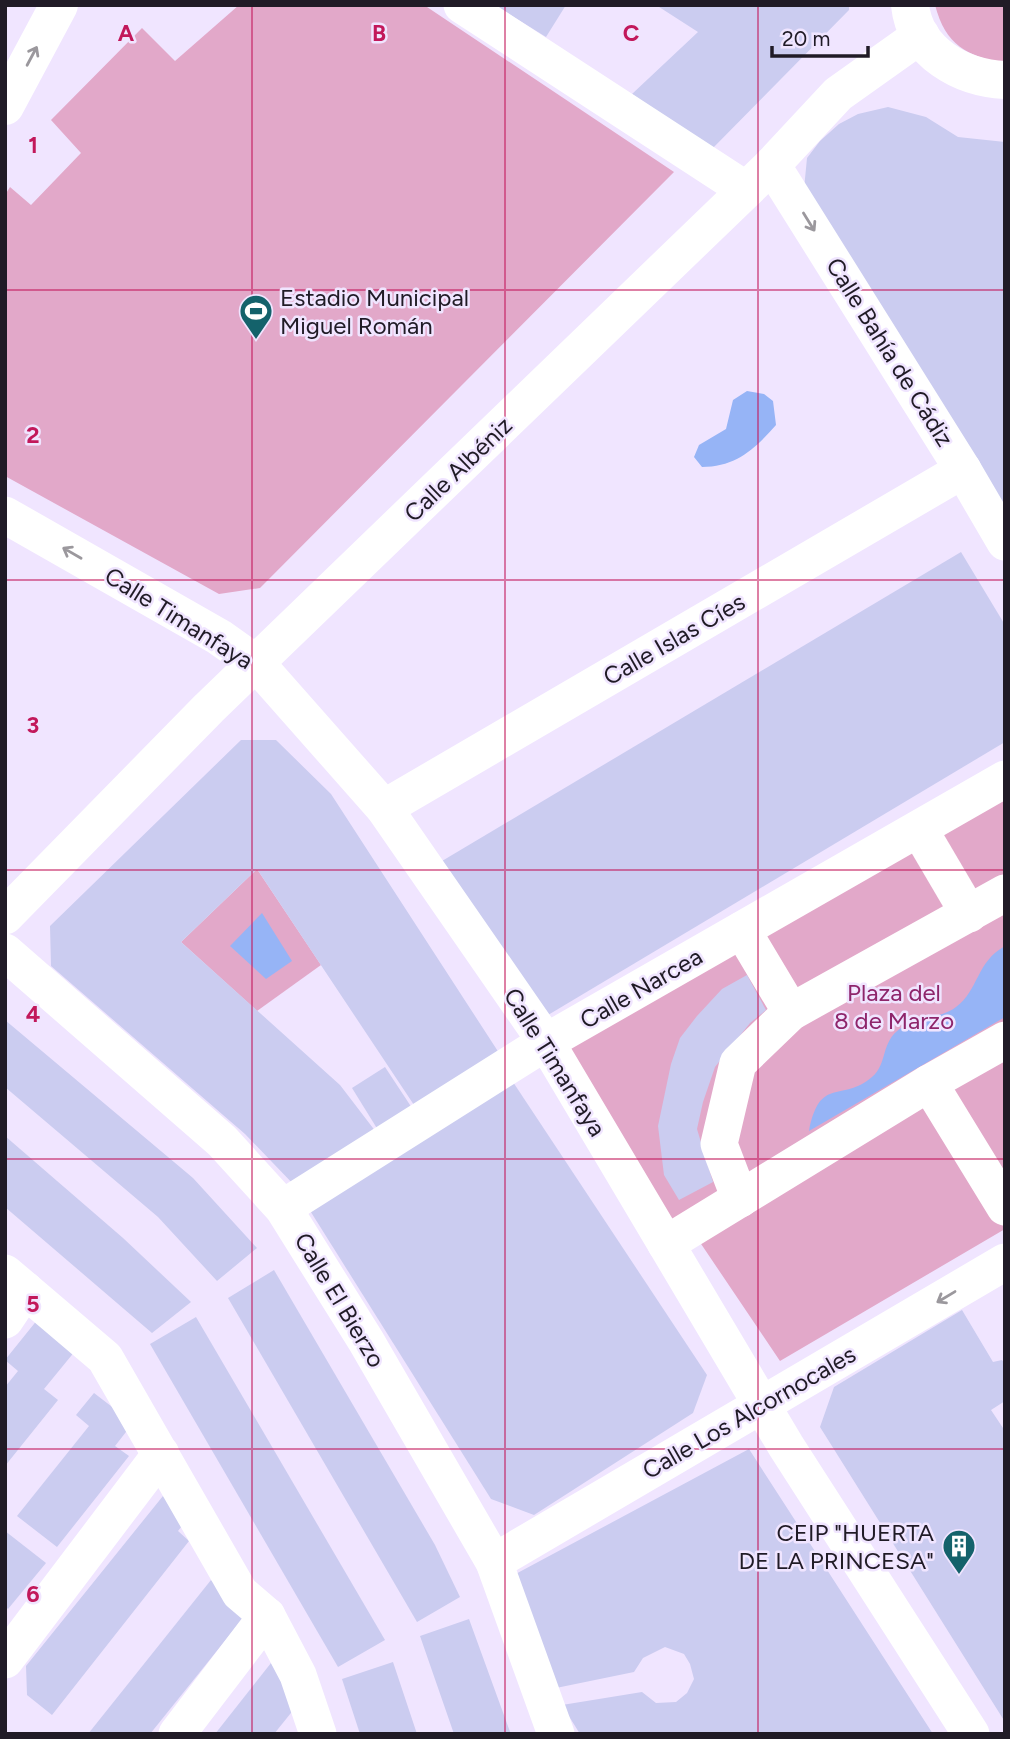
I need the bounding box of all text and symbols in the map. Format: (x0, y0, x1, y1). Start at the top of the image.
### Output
scale bar (772, 14, 868, 58)
text: A (118, 19, 135, 47)
text: B (372, 19, 386, 47)
text: C (623, 19, 640, 47)
text: 20 m (782, 26, 830, 51)
one-way arrow (25, 46, 39, 66)
text: 1 (28, 131, 38, 159)
one-way arrow (803, 212, 817, 232)
street label: Calle Bahía de Cádiz (820, 252, 960, 452)
place label: Estadio Municipal Miguel Román (280, 283, 469, 340)
sports icon: Estadio Municipal Miguel Román (237, 292, 275, 341)
street label: Calle Albéniz (398, 410, 518, 528)
text: 2 (26, 421, 40, 449)
one-way arrow (62, 545, 82, 559)
street label: Calle Timanfaya (99, 561, 259, 675)
street label: Calle Islas Cíes (598, 587, 750, 691)
text: 3 (27, 711, 39, 739)
street label: Calle Narcea (575, 941, 707, 1035)
park label: Plaza del 8 de Marzo (834, 978, 954, 1035)
street label: Calle Timanfaya (498, 982, 612, 1142)
text: 4 (26, 1000, 40, 1028)
street label: Calle El Bierzo (289, 1228, 391, 1372)
text: 5 (26, 1290, 40, 1318)
one-way arrow (936, 1290, 956, 1304)
street label: Calle Los Alcornocales (637, 1339, 861, 1485)
place label: CEIP "HUERTA DE LA PRINCESA" (739, 1518, 935, 1575)
building icon: CEIP "HUERTA DE LA PRINCESA" (940, 1527, 978, 1576)
text: 6 (26, 1580, 40, 1608)

